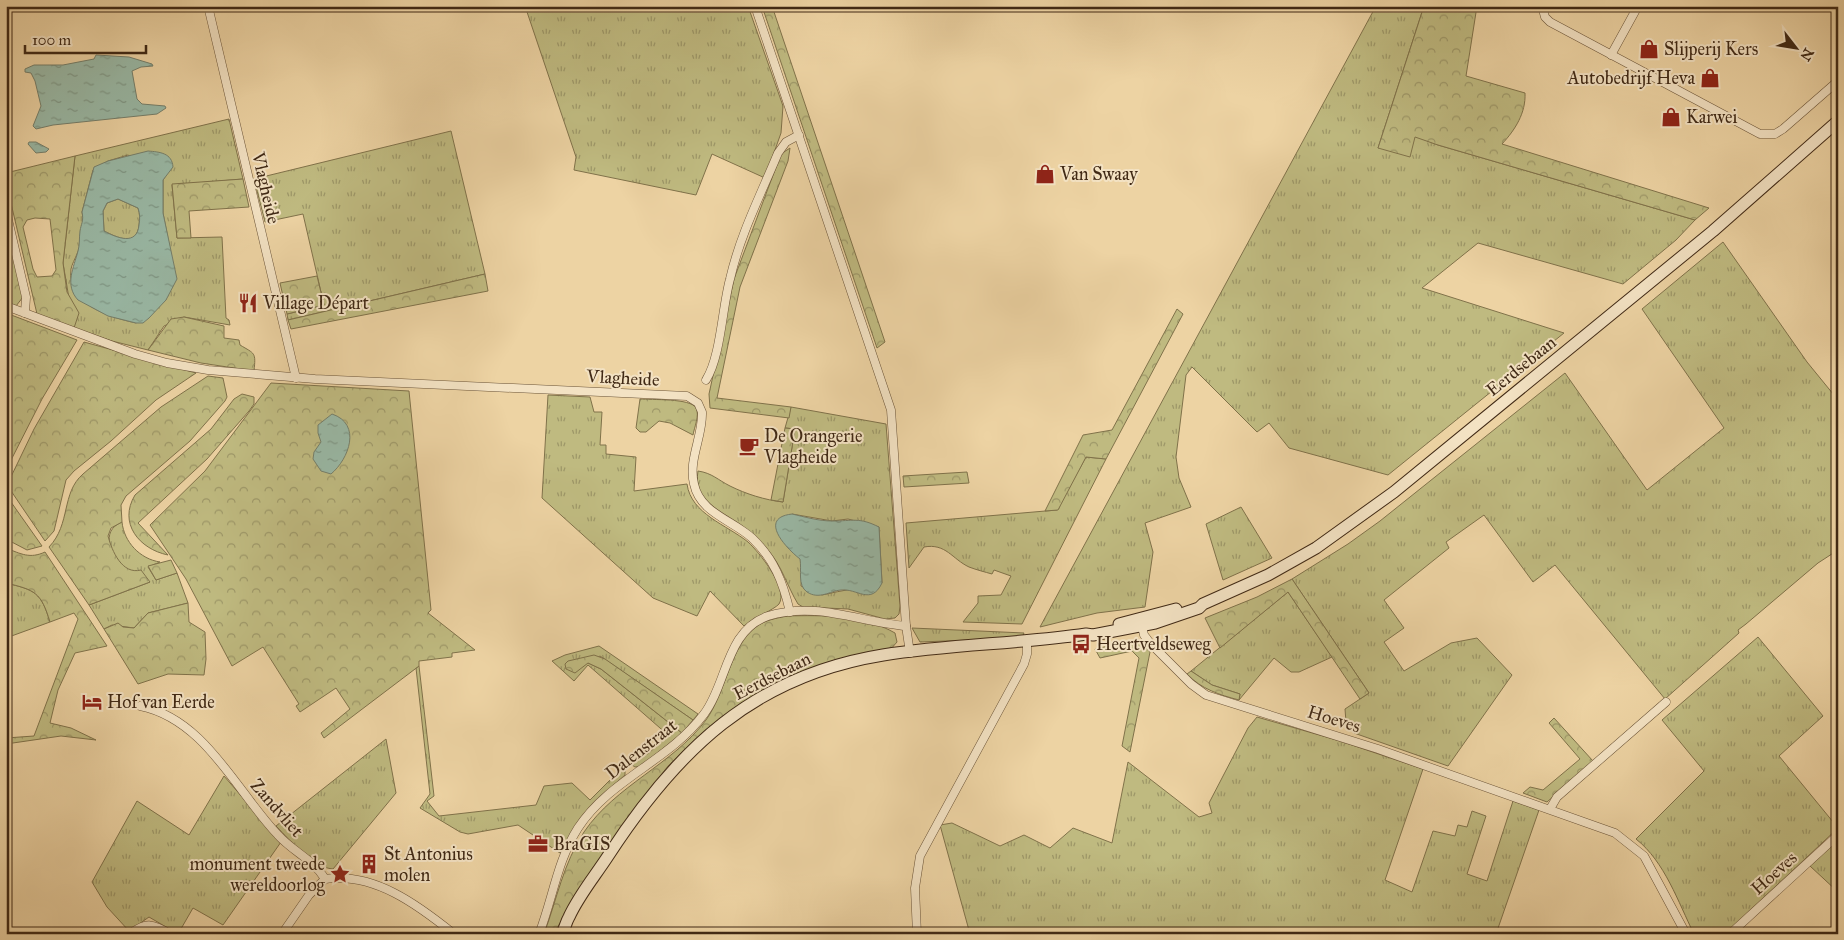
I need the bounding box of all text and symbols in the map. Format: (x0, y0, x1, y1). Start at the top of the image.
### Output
scale bar (25, 22, 146, 54)
north arrow (1772, 22, 1822, 72)
text: 100 m (32, 31, 72, 49)
shop icon: Slijperij Kers (1638, 38, 1660, 60)
place label: Slijperij Kers (1664, 38, 1758, 60)
text: N (1796, 45, 1817, 64)
place label: Autobedrijf Heva (1567, 67, 1695, 89)
shop icon: Autobedrijf Heva (1699, 67, 1721, 89)
shop icon: Karwei (1660, 106, 1682, 128)
place label: Karwei (1686, 106, 1737, 128)
street label: Vlagheide (246, 149, 285, 226)
shop icon: Van Swaay (1034, 163, 1056, 185)
place label: Van Swaay (1059, 163, 1138, 185)
restaurant icon: Village Départ (237, 292, 259, 314)
place label: Village Départ (262, 292, 370, 315)
street label: Eerdsebaan (1481, 331, 1561, 401)
street label: Vlagheide (585, 365, 660, 392)
place label: De Orangerie Vlagheide (763, 425, 862, 469)
cafe icon: De Orangerie Vlagheide (738, 435, 760, 457)
bus stop icon: Heertveldseweg (1070, 633, 1092, 655)
place label: Heertveldseweg (1096, 633, 1211, 656)
street label: Eerdsebaan (730, 647, 815, 705)
hotel icon: Hof van Eerde (81, 691, 103, 713)
place label: Hof van Eerde (107, 691, 215, 713)
street label: Hoeves (1305, 701, 1363, 737)
street label: Dalenstraat (601, 714, 682, 784)
street label: Zandvliet (246, 774, 309, 842)
office icon: BraGIS (527, 833, 549, 855)
place label: BraGIS (553, 833, 610, 855)
place label: St Antonius molen (384, 843, 473, 886)
street label: Hoeves (1746, 847, 1802, 899)
place label: monument tweede wereldoorlog (190, 853, 326, 897)
building icon: St Antonius molen (358, 853, 380, 875)
place icon: monument tweede wereldoorlog (329, 863, 351, 885)

